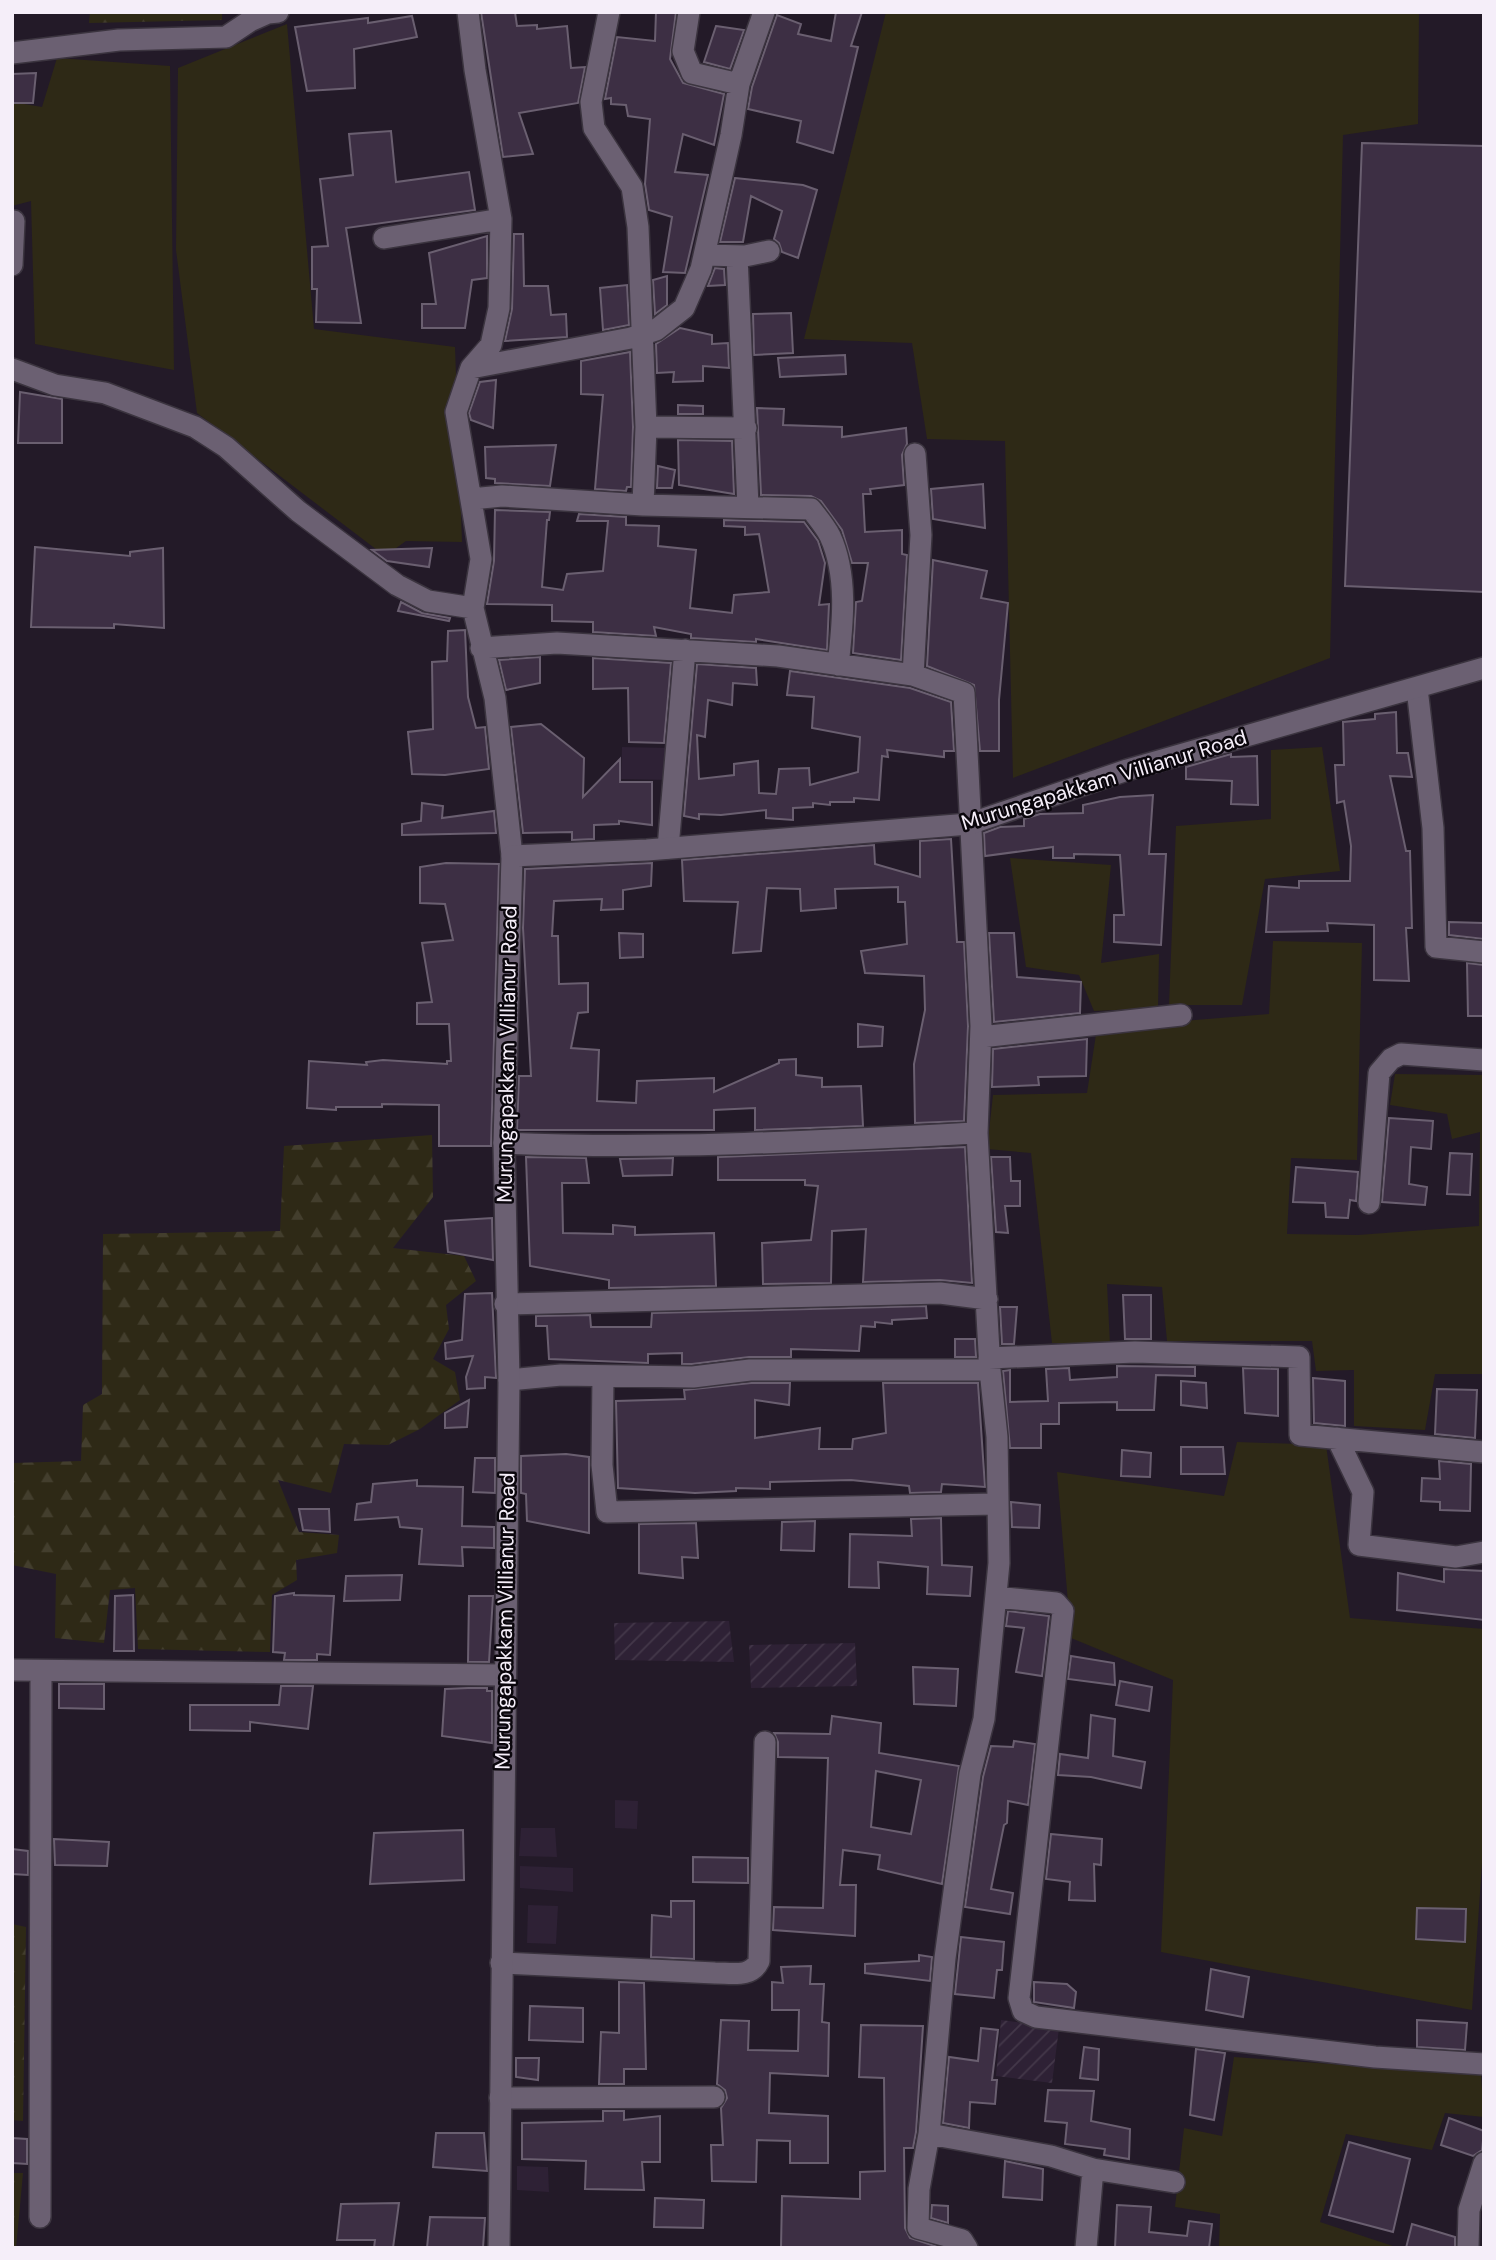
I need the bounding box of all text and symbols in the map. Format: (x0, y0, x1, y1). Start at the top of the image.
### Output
street label: Murungapakkam Villianur Road (958, 723, 1250, 837)
street label: Murungapakkam Villianur Road (490, 905, 524, 1203)
street label: Murungapakkam Villianur Road (488, 1472, 522, 1770)

